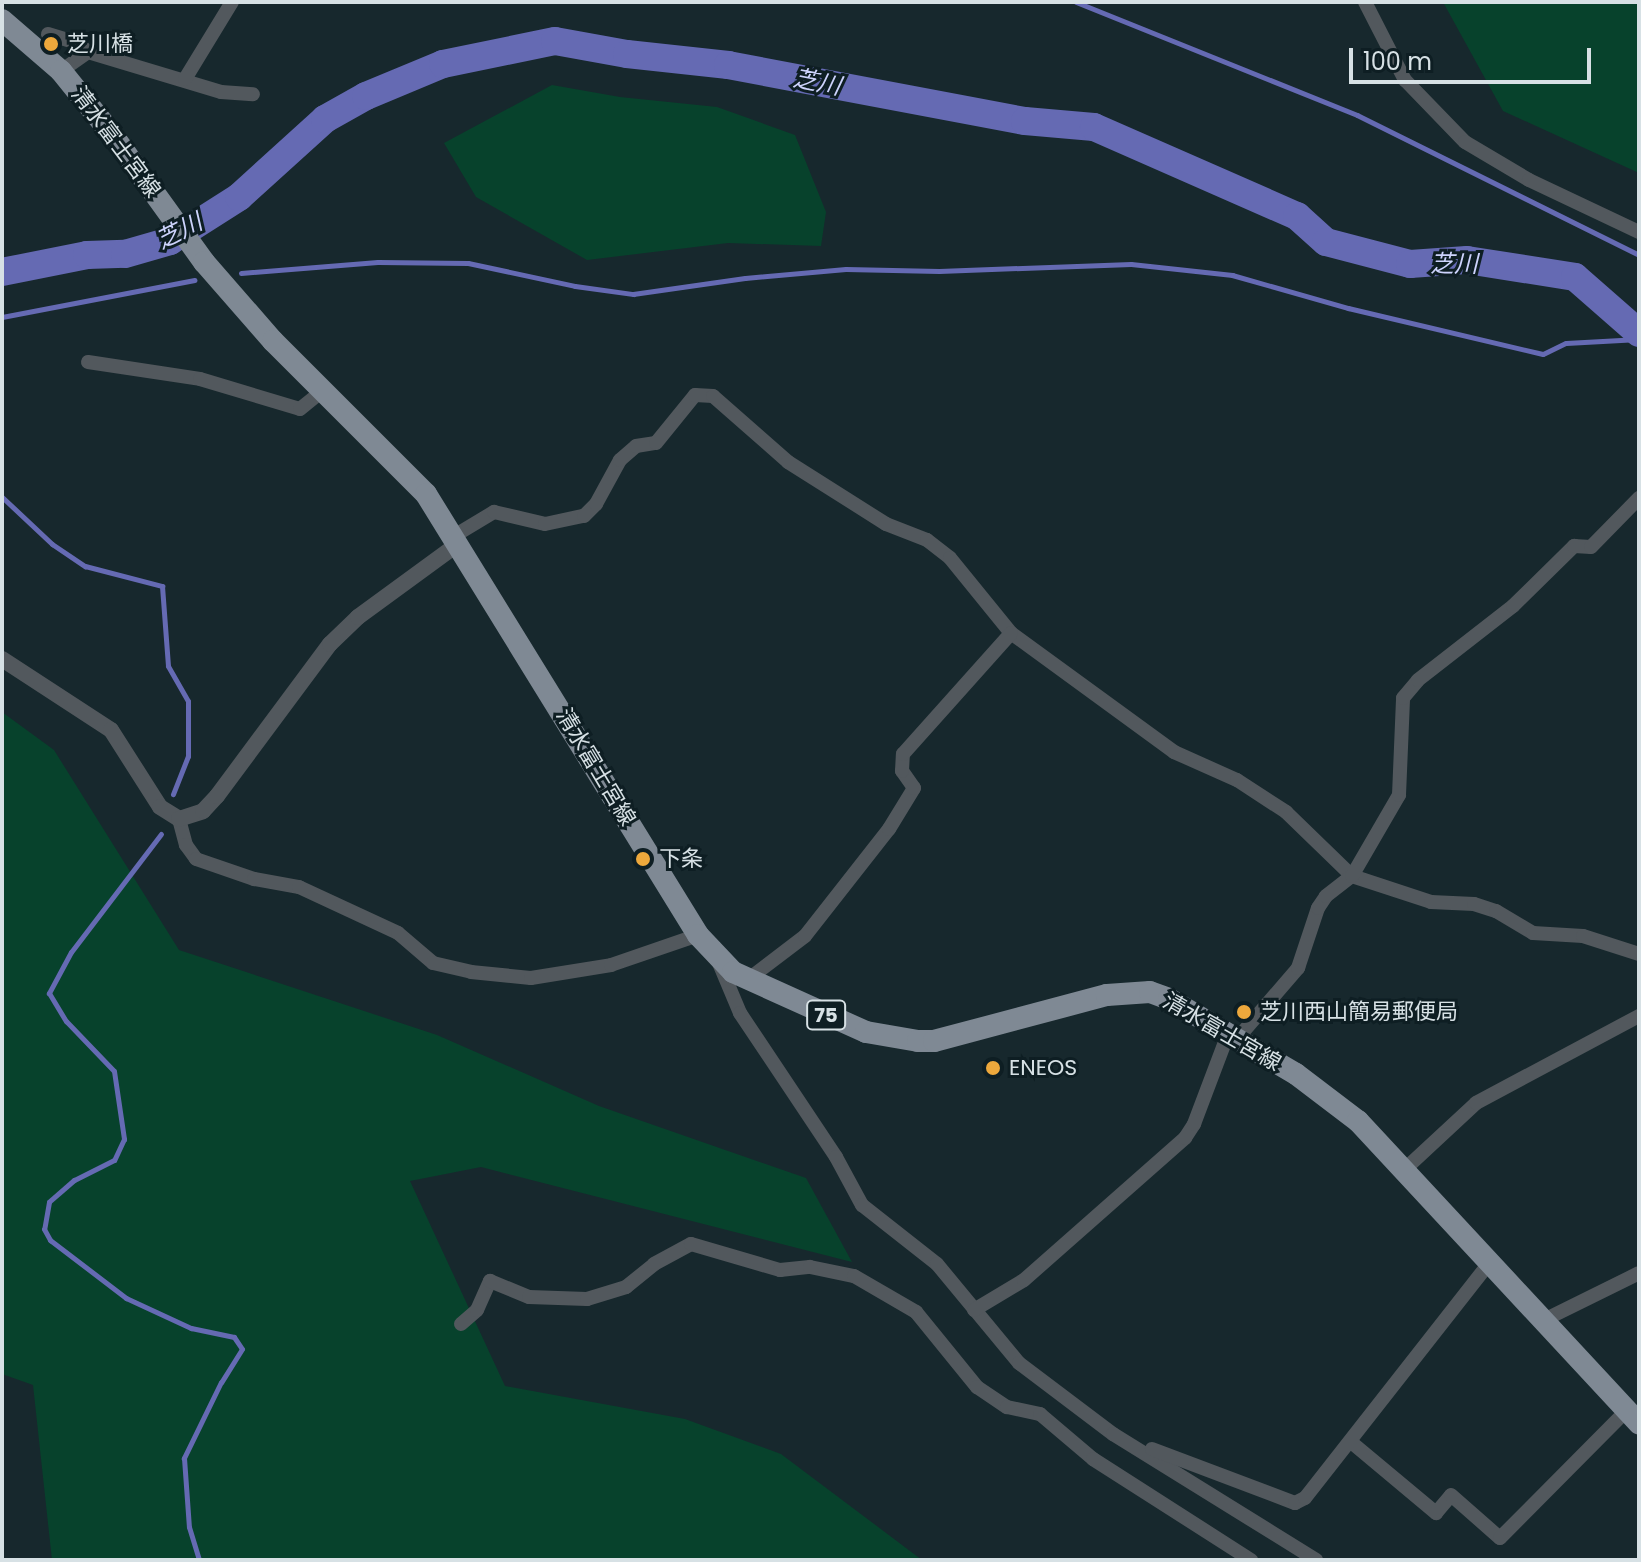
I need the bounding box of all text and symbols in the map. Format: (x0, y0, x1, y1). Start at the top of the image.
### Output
place label: 芝川橋 (67, 31, 133, 57)
scale bar (1353, 32, 1595, 82)
marker: 芝川橋 (42, 35, 60, 53)
text: 100 m (1363, 45, 1432, 78)
water label: 芝川 (791, 63, 843, 101)
street label: 清水富士宮線 (66, 81, 166, 203)
water label: 芝川 (151, 207, 207, 255)
water label: 芝川 (1430, 250, 1478, 278)
street label: 清水富士宮線 (551, 704, 641, 830)
place label: 下条 (659, 846, 703, 872)
marker: 下条 (634, 850, 652, 868)
street label: 清水富士宮線 (1158, 988, 1286, 1076)
road number: 75 (806, 999, 846, 1031)
place label: 芝川西山簡易郵便局 (1260, 999, 1458, 1025)
marker: 芝川西山簡易郵便局 (1235, 1003, 1253, 1021)
place label: ENEOS (1009, 1055, 1077, 1081)
marker: ENEOS (984, 1059, 1002, 1077)

